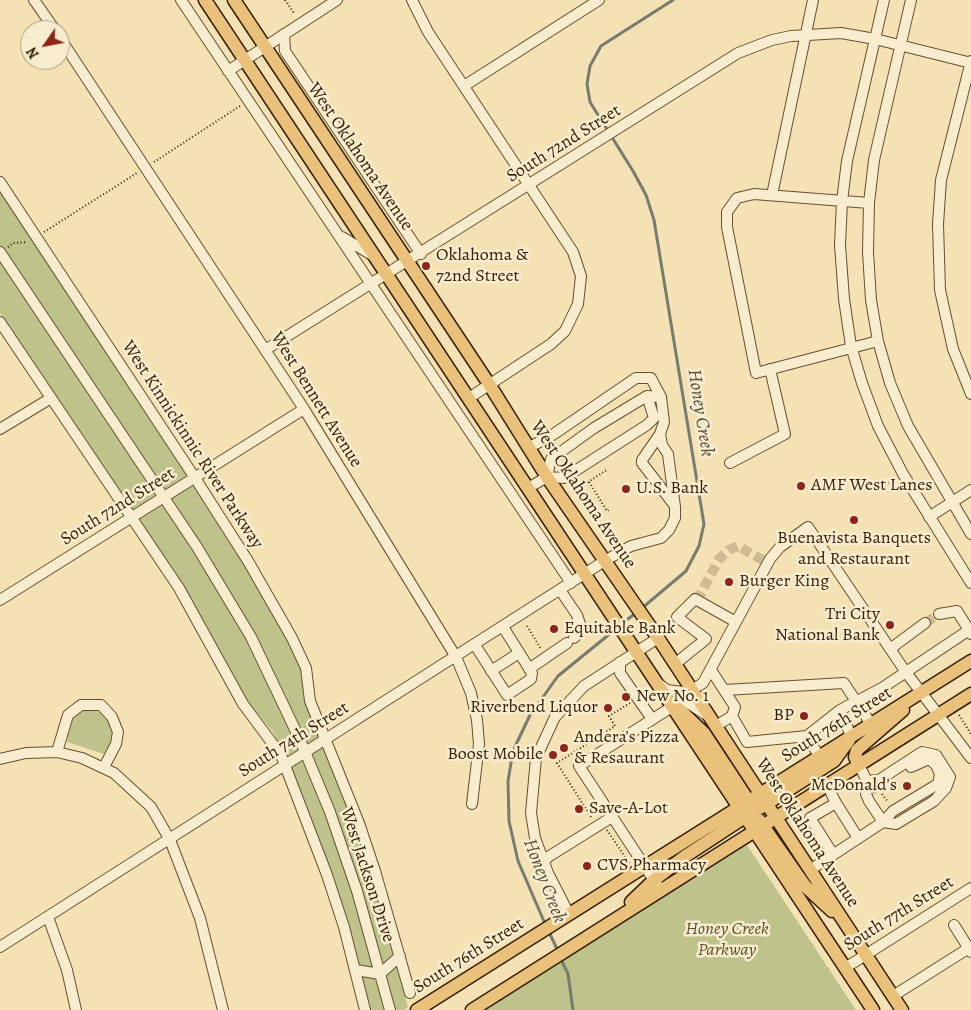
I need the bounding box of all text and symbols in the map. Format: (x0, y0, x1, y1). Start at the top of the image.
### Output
north arrow (20, 20, 70, 70)
text: N (22, 43, 44, 62)
street label: West Oklahoma Avenue (303, 79, 417, 235)
street label: South 72nd Street (503, 100, 625, 188)
place label: Oklahoma & 72nd Street (436, 245, 528, 288)
marker: Oklahoma & 72nd Street (420, 260, 432, 272)
street label: West Bennett Avenue (266, 328, 366, 472)
street label: West Kinnickinnic River Parkway (117, 337, 267, 553)
water label: Honey Creek (682, 368, 718, 458)
street label: West Oklahoma Avenue (526, 417, 640, 573)
street label: South 72nd Street (57, 463, 179, 551)
place label: AMF West Lanes (811, 475, 932, 497)
place label: U.S. Bank (636, 478, 708, 500)
marker: AMF West Lanes (795, 480, 807, 492)
marker: U.S. Bank (620, 483, 632, 495)
marker: Buenavista Banquets and Restaurant (848, 514, 860, 526)
place label: Buenavista Banquets and Restaurant (777, 528, 931, 570)
place label: Burger King (739, 571, 829, 593)
marker: Burger King (723, 576, 735, 588)
place label: Tri City National Bank (775, 604, 880, 646)
place label: Equitable Bank (564, 618, 676, 640)
marker: Tri City National Bank (884, 619, 896, 631)
marker: Equitable Bank (548, 623, 560, 635)
street label: South 76th Street (778, 682, 896, 768)
place label: New No. 1 (636, 686, 709, 708)
marker: New No. 1 (620, 691, 632, 703)
street label: South 74th Street (235, 697, 353, 783)
place label: Riverbend Liquor (470, 697, 598, 719)
marker: Riverbend Liquor (602, 702, 614, 714)
place label: BP (773, 705, 794, 727)
marker: BP (798, 710, 810, 722)
place label: Andera's Pizza & Resaurant (574, 727, 679, 770)
marker: Andera's Pizza & Resaurant (558, 742, 570, 754)
place label: Boost Mobile (447, 744, 543, 766)
marker: Boost Mobile (547, 749, 559, 761)
street label: West Oklahoma Avenue (751, 754, 863, 912)
place label: McDonald's (811, 775, 897, 797)
marker: McDonald's (901, 780, 913, 792)
place label: Save-A-Lot (589, 798, 668, 820)
marker: Save-A-Lot (573, 803, 585, 815)
street label: West Jackson Drive (335, 805, 399, 945)
water label: Honey Creek (518, 836, 570, 926)
place label: CVS Pharmacy (597, 855, 706, 877)
marker: CVS Pharmacy (581, 860, 593, 872)
street label: South 77th Street (840, 872, 958, 956)
street label: South 76th Street (410, 913, 528, 999)
park label: Honey Creek Parkway (685, 919, 769, 962)

